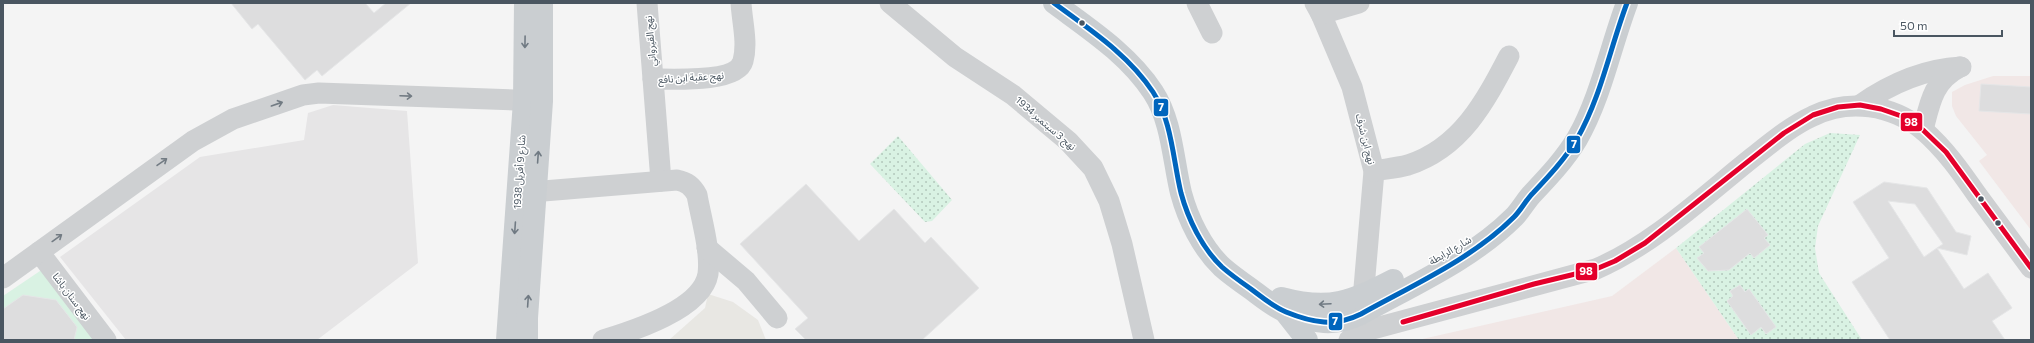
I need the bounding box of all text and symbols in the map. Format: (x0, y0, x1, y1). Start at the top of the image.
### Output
scale bar (1894, 12, 2002, 38)
street label: نهج القيرواني (642, 15, 660, 67)
unlabelled marker (1077, 18, 1087, 28)
text: 50 m (1900, 18, 1928, 32)
one-way arrow (521, 35, 529, 48)
street label: نهج عقبة ابن نافع (658, 69, 725, 87)
one-way arrow (399, 92, 412, 99)
street label: نهج 3 سبتمبر 1934 (1012, 94, 1079, 154)
line badge: 7 (1153, 98, 1169, 117)
one-way arrow (271, 99, 283, 107)
text: 7 (1158, 100, 1164, 113)
street label: نهج ابن شرف (1352, 112, 1378, 166)
line badge: 98 (1900, 112, 1923, 132)
text: 98 (1904, 115, 1918, 128)
street label: شارع 9 أفريل 1938 (510, 134, 530, 210)
line badge: 7 (1566, 135, 1581, 154)
text: 7 (1571, 137, 1577, 150)
one-way arrow (535, 151, 542, 164)
one-way arrow (156, 158, 167, 166)
unlabelled marker (1976, 194, 1986, 204)
unlabelled marker (1993, 218, 2003, 228)
one-way arrow (512, 221, 519, 234)
street label: شارع الرابطة (1427, 233, 1475, 269)
one-way arrow (51, 234, 62, 243)
line badge: 98 (1575, 262, 1598, 281)
text: 98 (1579, 264, 1593, 277)
street label: نهج سنان باشا (49, 270, 94, 323)
one-way arrow (525, 295, 532, 308)
one-way arrow (1319, 301, 1332, 308)
line badge: 7 (1328, 312, 1343, 331)
text: 7 (1332, 314, 1338, 327)

